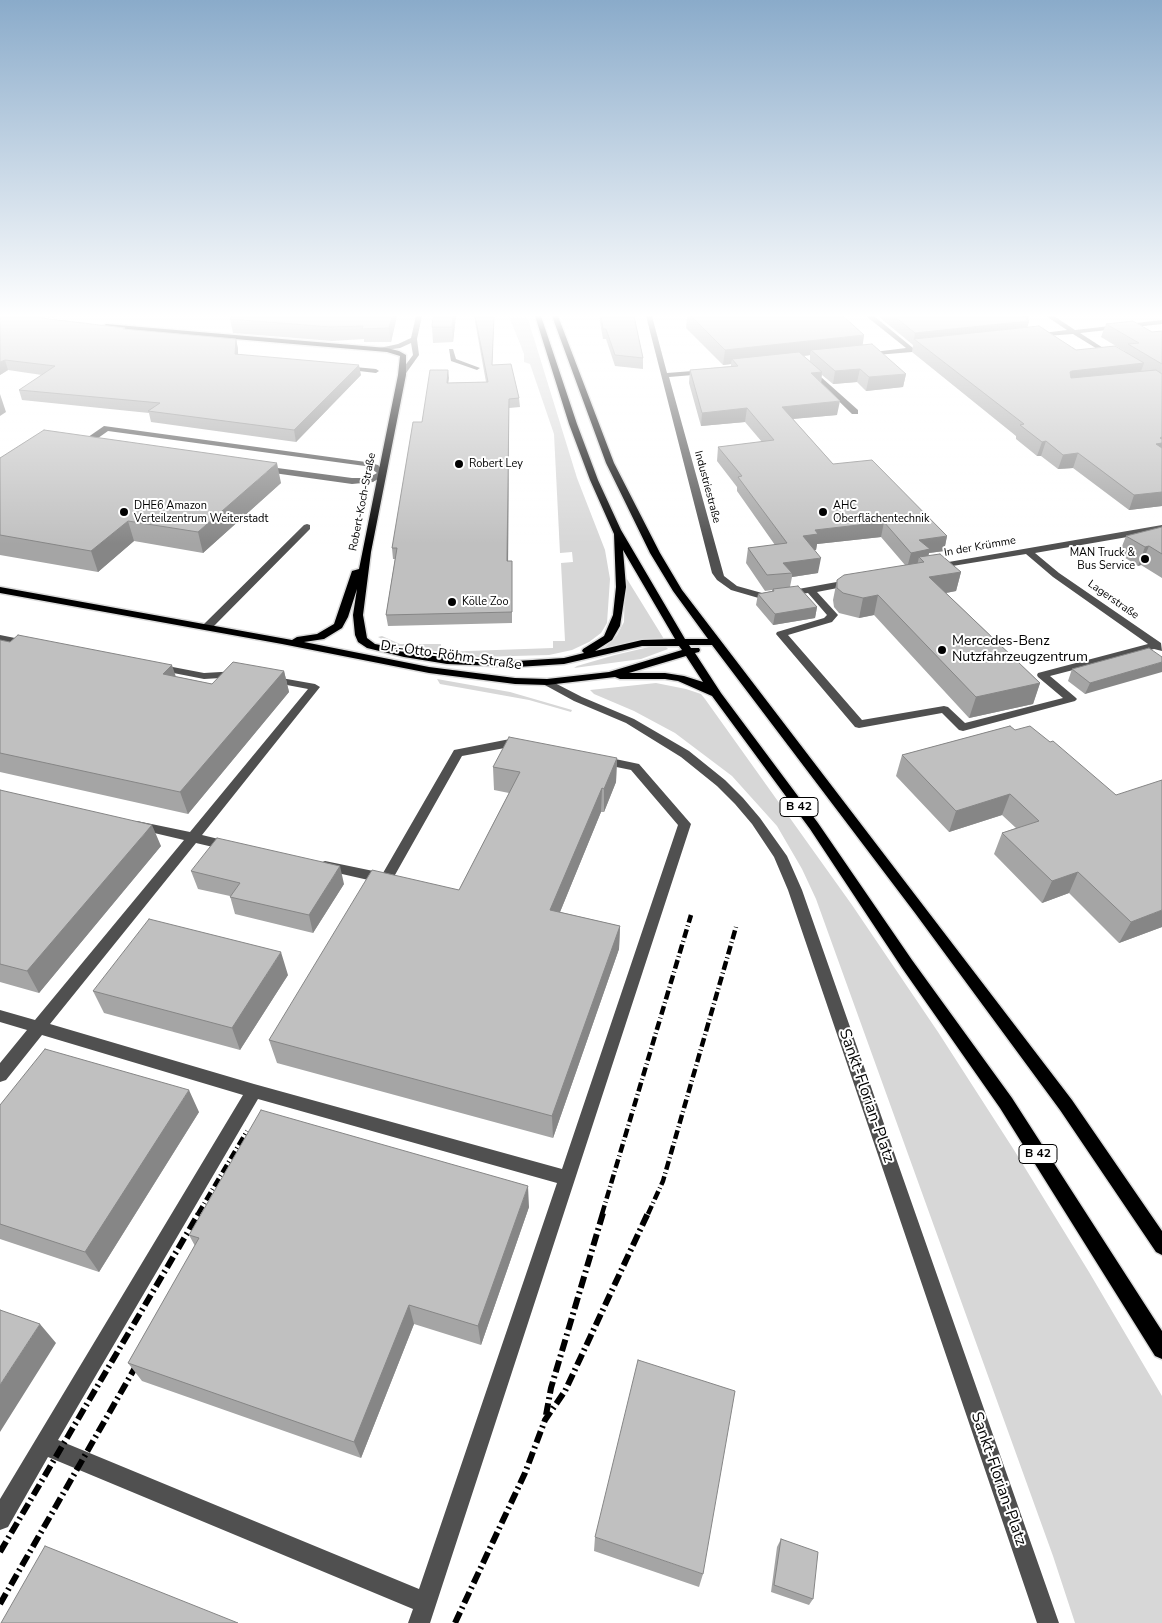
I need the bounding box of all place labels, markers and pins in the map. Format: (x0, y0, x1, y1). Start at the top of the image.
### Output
place label: Robert Ley (469, 457, 523, 471)
marker: Robert Ley (453, 458, 465, 470)
place label: DHE6 Amazon Verteilzentrum Weiterstadt (134, 499, 268, 525)
place label: AHC Oberflächentechnik (833, 499, 929, 525)
marker: DHE6 Amazon Verteilzentrum Weiterstadt (118, 506, 130, 518)
marker: AHC Oberflächentechnik (817, 506, 829, 518)
place label: MAN Truck & Bus Service (1070, 546, 1135, 572)
marker: MAN Truck & Bus Service (1139, 553, 1151, 565)
place label: Kölle Zoo (462, 595, 509, 609)
marker: Kölle Zoo (446, 596, 458, 608)
place label: Mercedes-Benz Nutzfahrzeugzentrum (952, 634, 1088, 666)
marker: Mercedes-Benz Nutzfahrzeugzentrum (936, 644, 948, 656)

